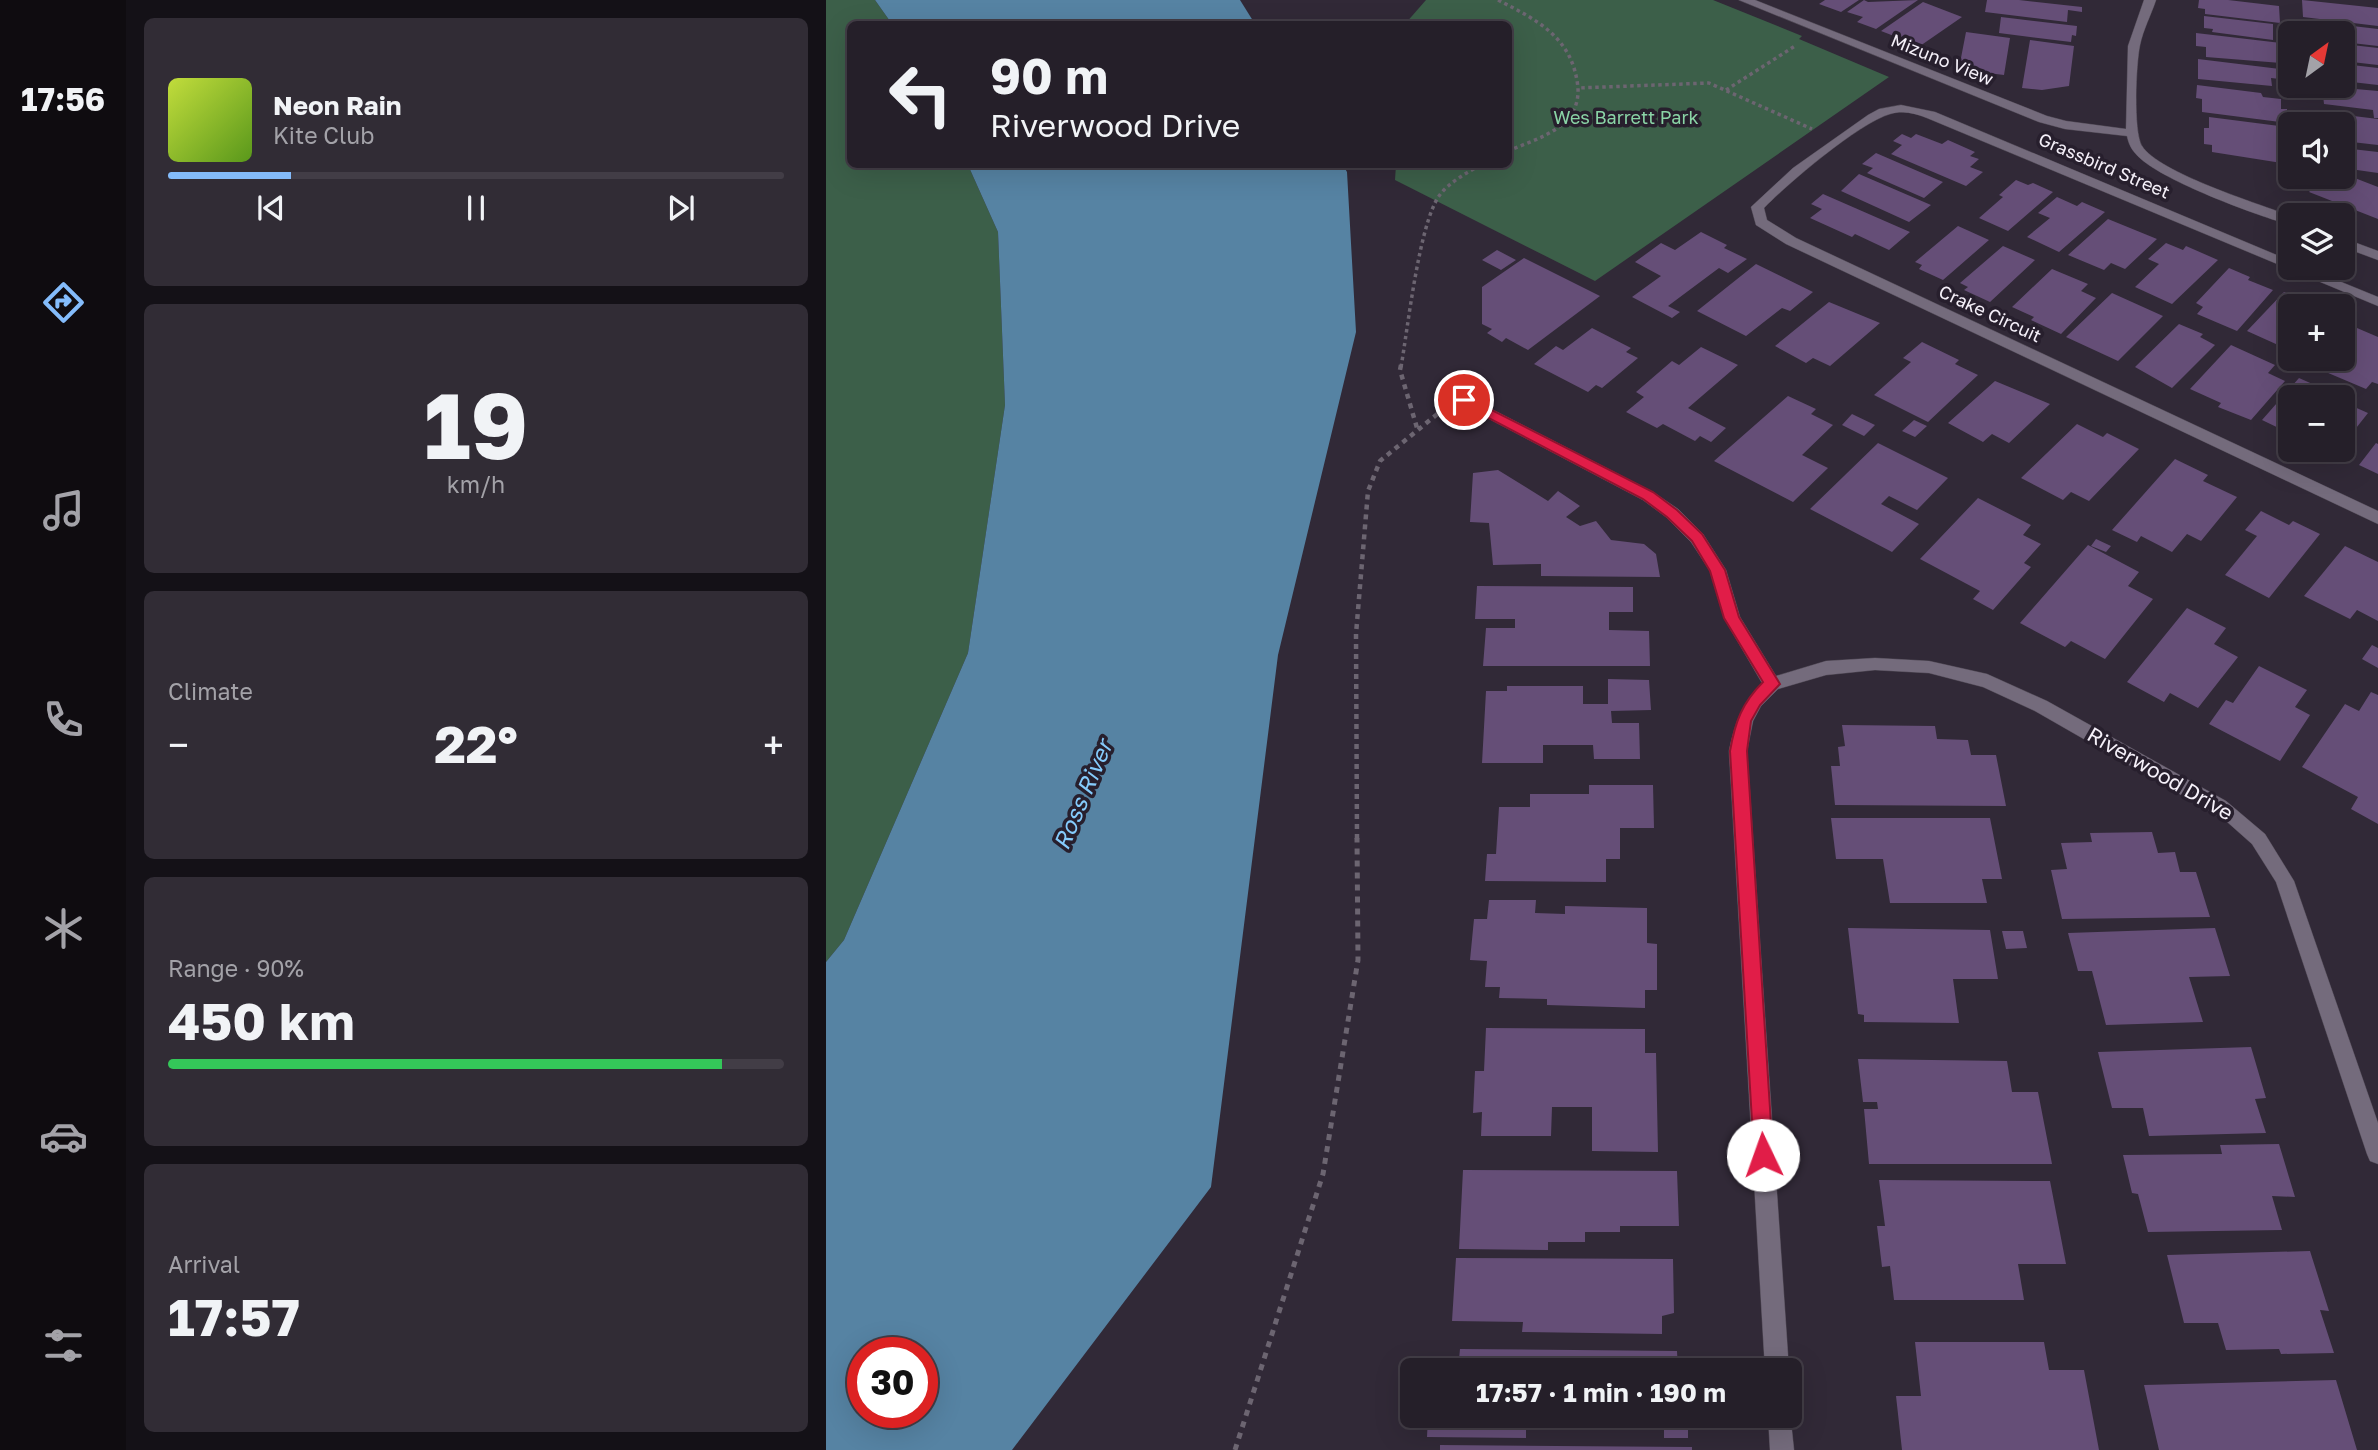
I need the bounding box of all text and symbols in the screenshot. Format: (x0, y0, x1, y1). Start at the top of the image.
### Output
north arrow (2278, 21, 2356, 98)
map controls (2278, 21, 2355, 462)
street label: Mizuno View (1888, 29, 1997, 90)
text: 90 m (990, 46, 1108, 105)
icon: left (875, 49, 966, 140)
text: 17:56 (21, 80, 105, 118)
text: Neon Rain (273, 90, 402, 121)
text: Riverwood Drive (990, 106, 1240, 144)
park label: Wes Barrett Park (1553, 106, 1699, 128)
button: sound (2278, 112, 2355, 189)
text: Kite Club (273, 121, 374, 149)
street label: Grassbird Street (2035, 128, 2173, 203)
icon: previous (252, 189, 290, 227)
icon: pause (457, 189, 495, 227)
icon: next (662, 189, 700, 227)
button: layers (2278, 203, 2355, 280)
icon: directions (39, 278, 88, 327)
street label: Crake Circuit (1936, 280, 2045, 346)
button: + (2278, 294, 2355, 371)
text: 19 (424, 370, 528, 479)
pin (1434, 370, 1494, 430)
icon: arrive (1445, 381, 1483, 419)
button: − (2278, 385, 2355, 462)
text: km/h (447, 470, 505, 498)
icon: music (39, 486, 88, 535)
text: Climate (168, 677, 253, 705)
icon: phone (39, 695, 88, 744)
text: 22° (434, 712, 518, 774)
street label: Riverwood Drive (2083, 721, 2238, 825)
text: − (168, 722, 189, 767)
text: + (763, 722, 784, 767)
water label: Ross River (1047, 733, 1119, 853)
icon: climate (39, 904, 88, 953)
text: Range · 90% (168, 954, 304, 982)
text: 450 km (168, 989, 355, 1051)
icon: car (39, 1112, 88, 1161)
position arrow (1726, 1118, 1800, 1192)
text: Arrival (168, 1250, 240, 1278)
text: 17:57 (168, 1285, 300, 1347)
icon: filters (39, 1321, 88, 1370)
speed limit sign: 30 (847, 1337, 938, 1428)
text: 17:57 · 1 min · 190 m (1476, 1377, 1726, 1408)

